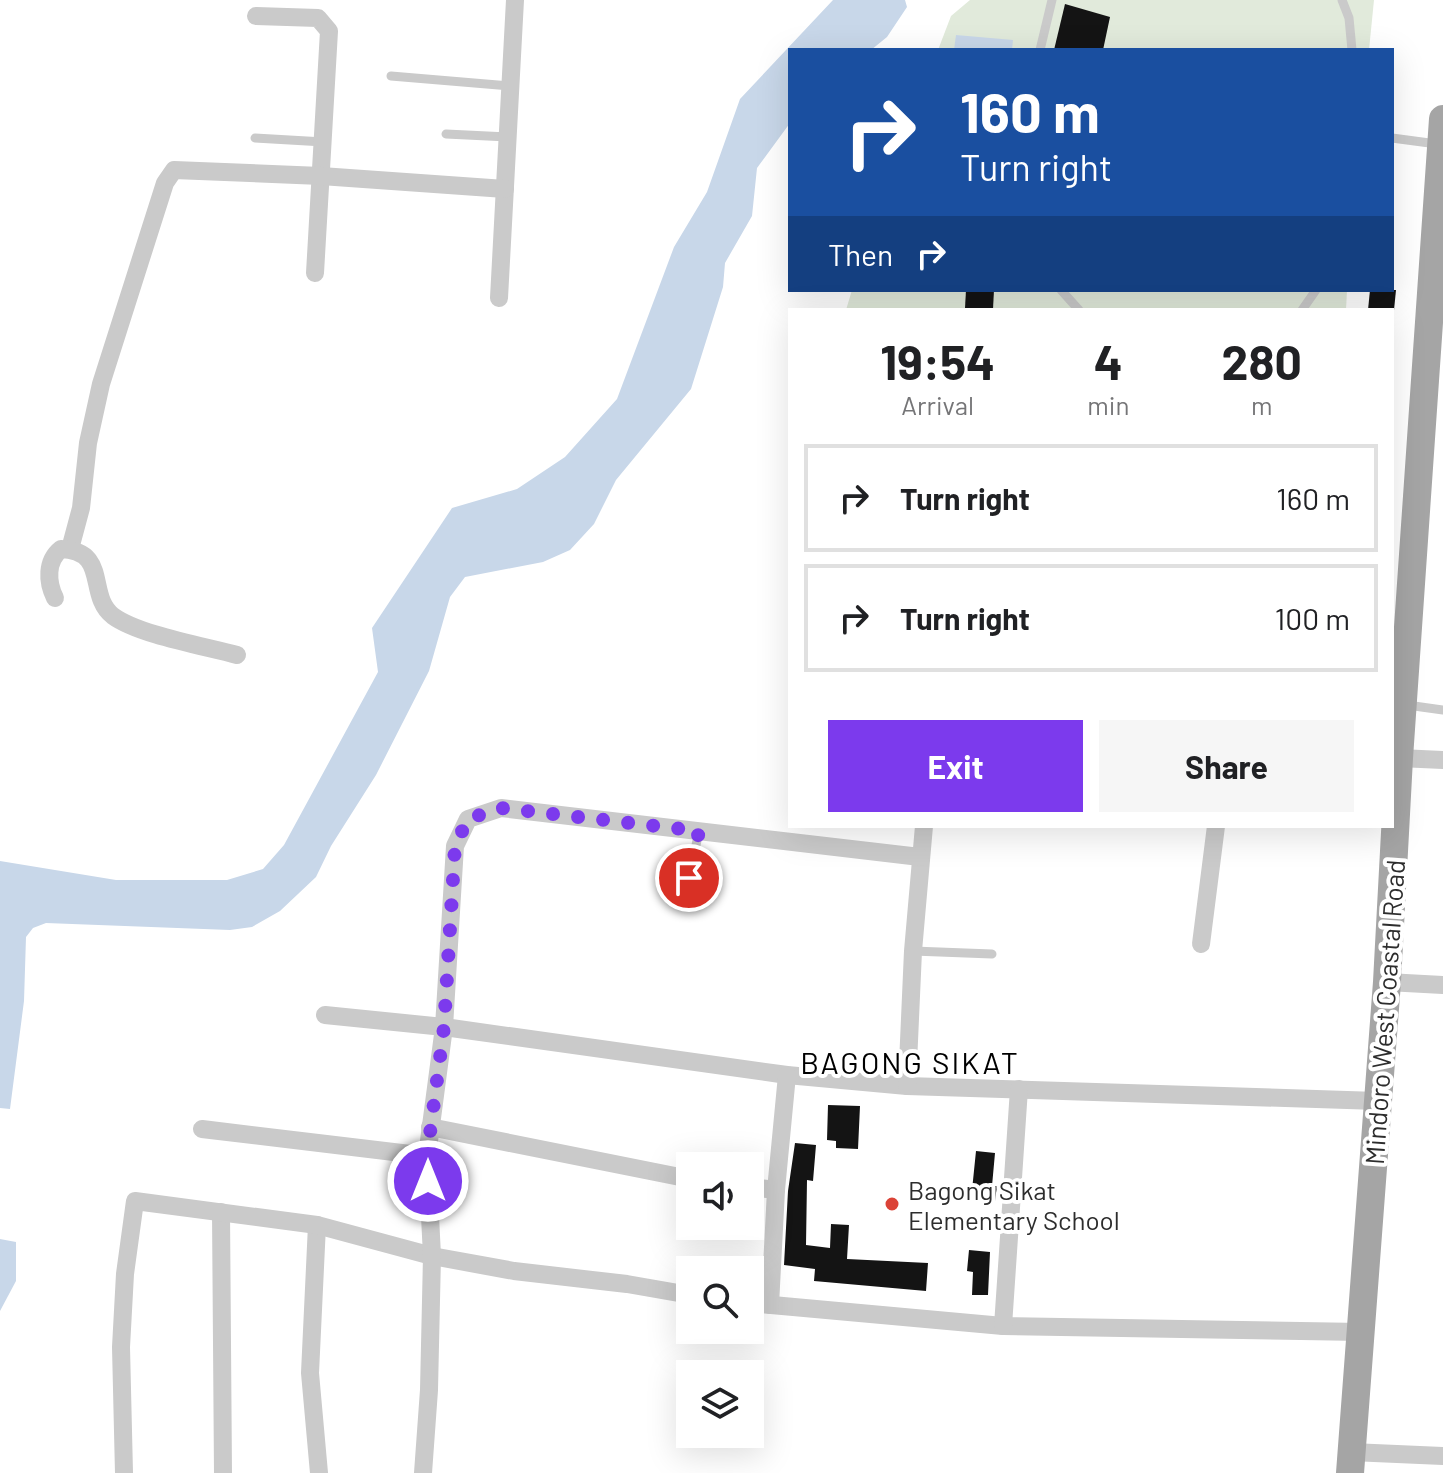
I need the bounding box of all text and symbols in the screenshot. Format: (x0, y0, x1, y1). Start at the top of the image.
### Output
text: 160 m (960, 77, 1100, 144)
icon: right (828, 80, 932, 184)
text: Turn right (960, 145, 1112, 188)
icon: right (909, 232, 953, 276)
text: Then (828, 236, 893, 272)
text: 19:54 (880, 332, 995, 390)
text: 4 (1094, 332, 1123, 390)
text: 280 (1222, 332, 1302, 390)
text: Arrival (901, 389, 974, 420)
text: min (1087, 389, 1129, 420)
text: m (1251, 389, 1272, 420)
icon: right (832, 476, 876, 520)
text: Turn right (900, 480, 1030, 516)
text: 160 m (1276, 480, 1350, 516)
icon: right (832, 596, 876, 640)
text: Turn right (900, 600, 1030, 636)
text: 100 m (1275, 600, 1350, 636)
button: Exit (828, 720, 1083, 812)
button: Share (1099, 720, 1354, 812)
pin (655, 844, 723, 912)
icon: arrive (667, 856, 711, 900)
street label: Mindoro West Coastal Road (1358, 859, 1410, 1165)
district label: BAGONG SIKAT (800, 1044, 1020, 1080)
position arrow (386, 1139, 470, 1223)
map controls (676, 1152, 764, 1448)
button: sound (676, 1152, 764, 1240)
place label: Bagong Sikat Elementary School (908, 1174, 1120, 1235)
marker: Bagong Sikat Elementary School (883, 1195, 901, 1213)
button: search (676, 1256, 764, 1344)
button: layers (676, 1360, 764, 1448)

